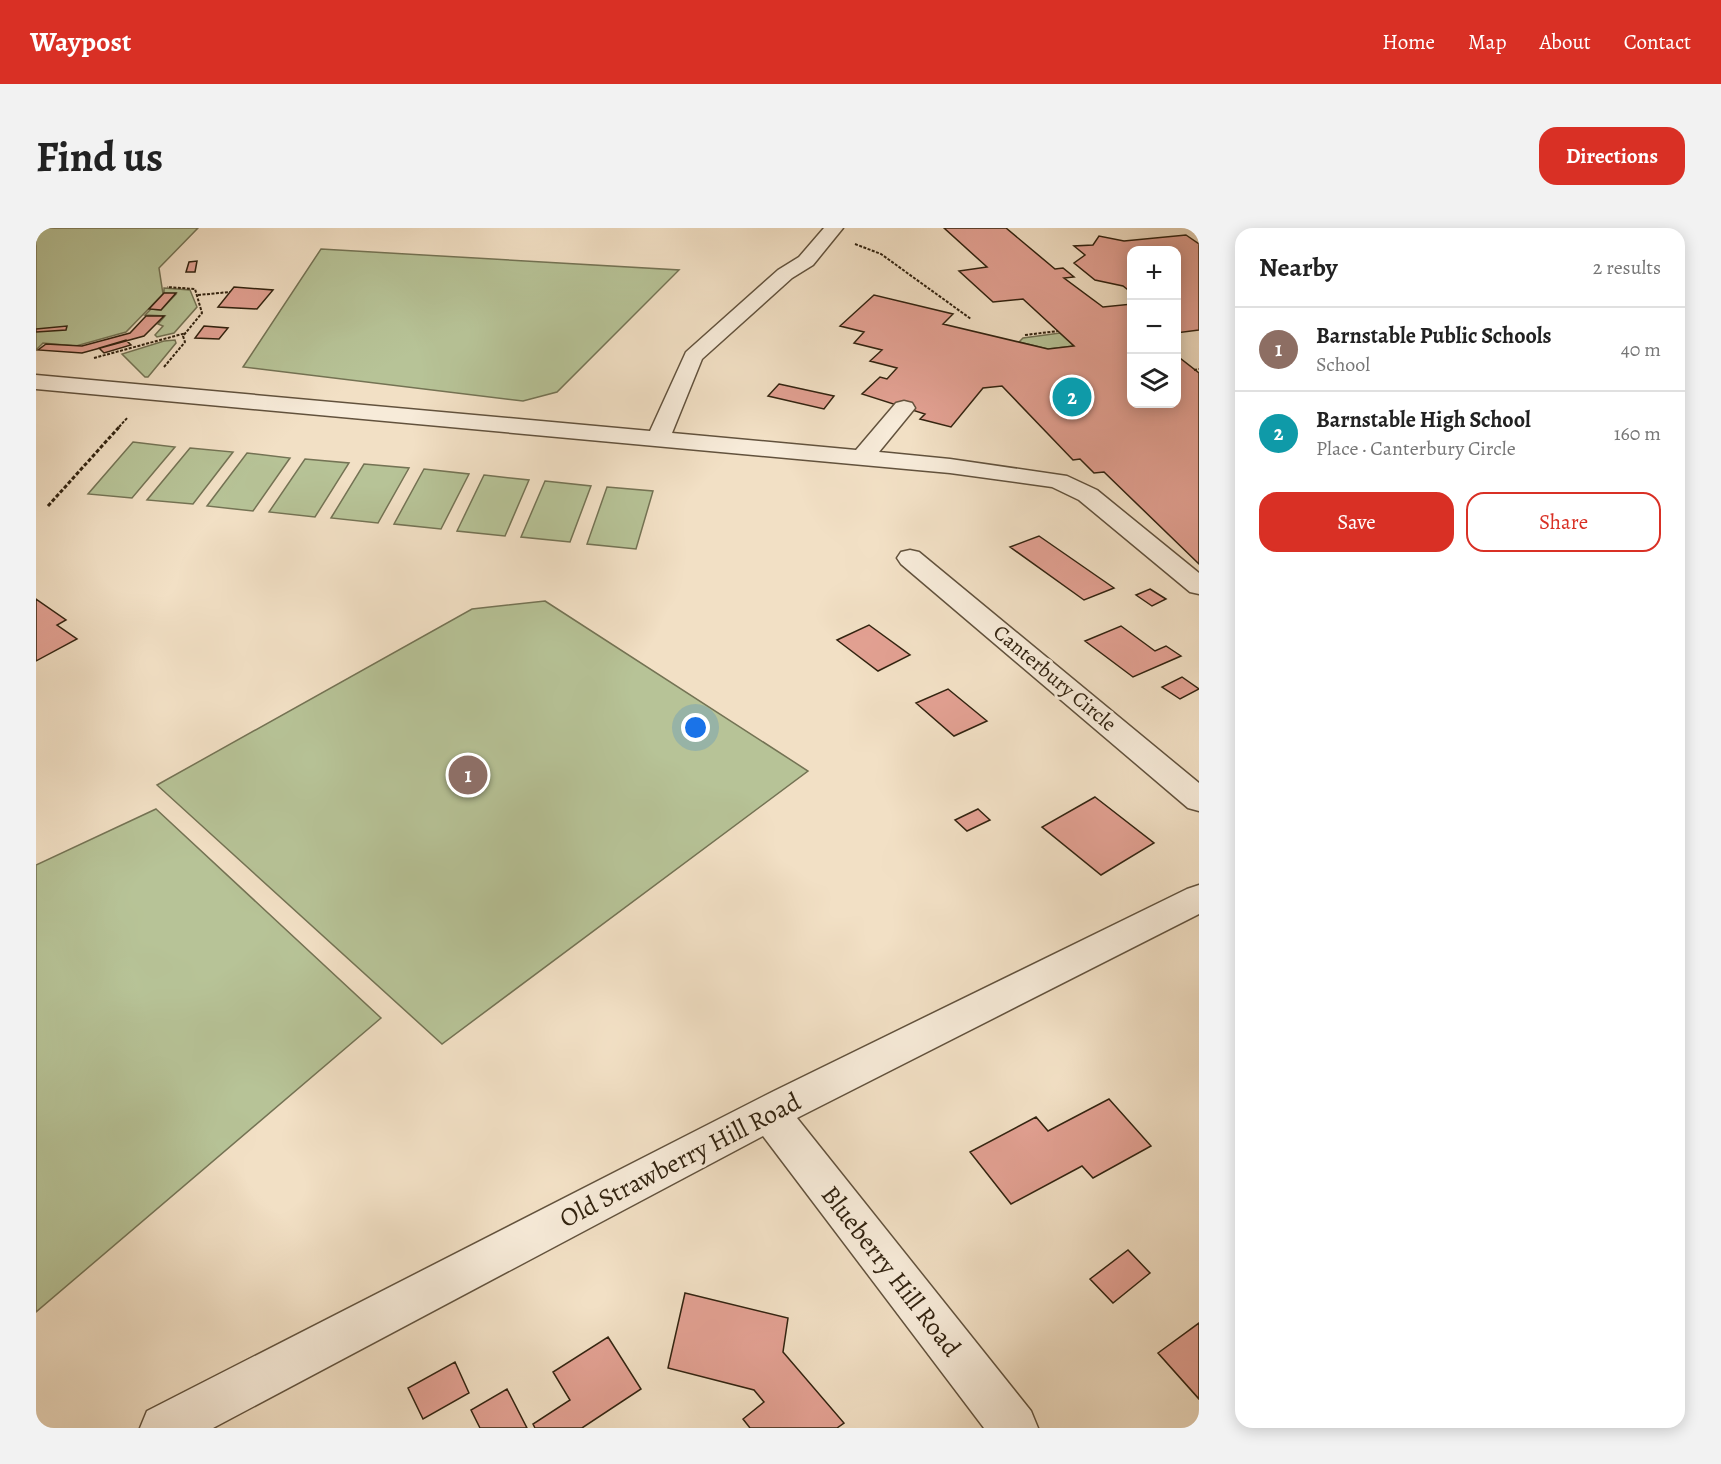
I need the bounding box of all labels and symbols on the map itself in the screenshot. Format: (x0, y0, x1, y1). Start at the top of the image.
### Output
pin: 2 (1052, 374, 1092, 420)
street label: Canterbury Circle (988, 618, 1122, 738)
your location (681, 713, 710, 742)
pin: 1 (448, 752, 488, 798)
street label: Old Strawberry Hill Road (554, 1084, 806, 1236)
street label: Blueberry Hill Road (813, 1178, 969, 1364)

